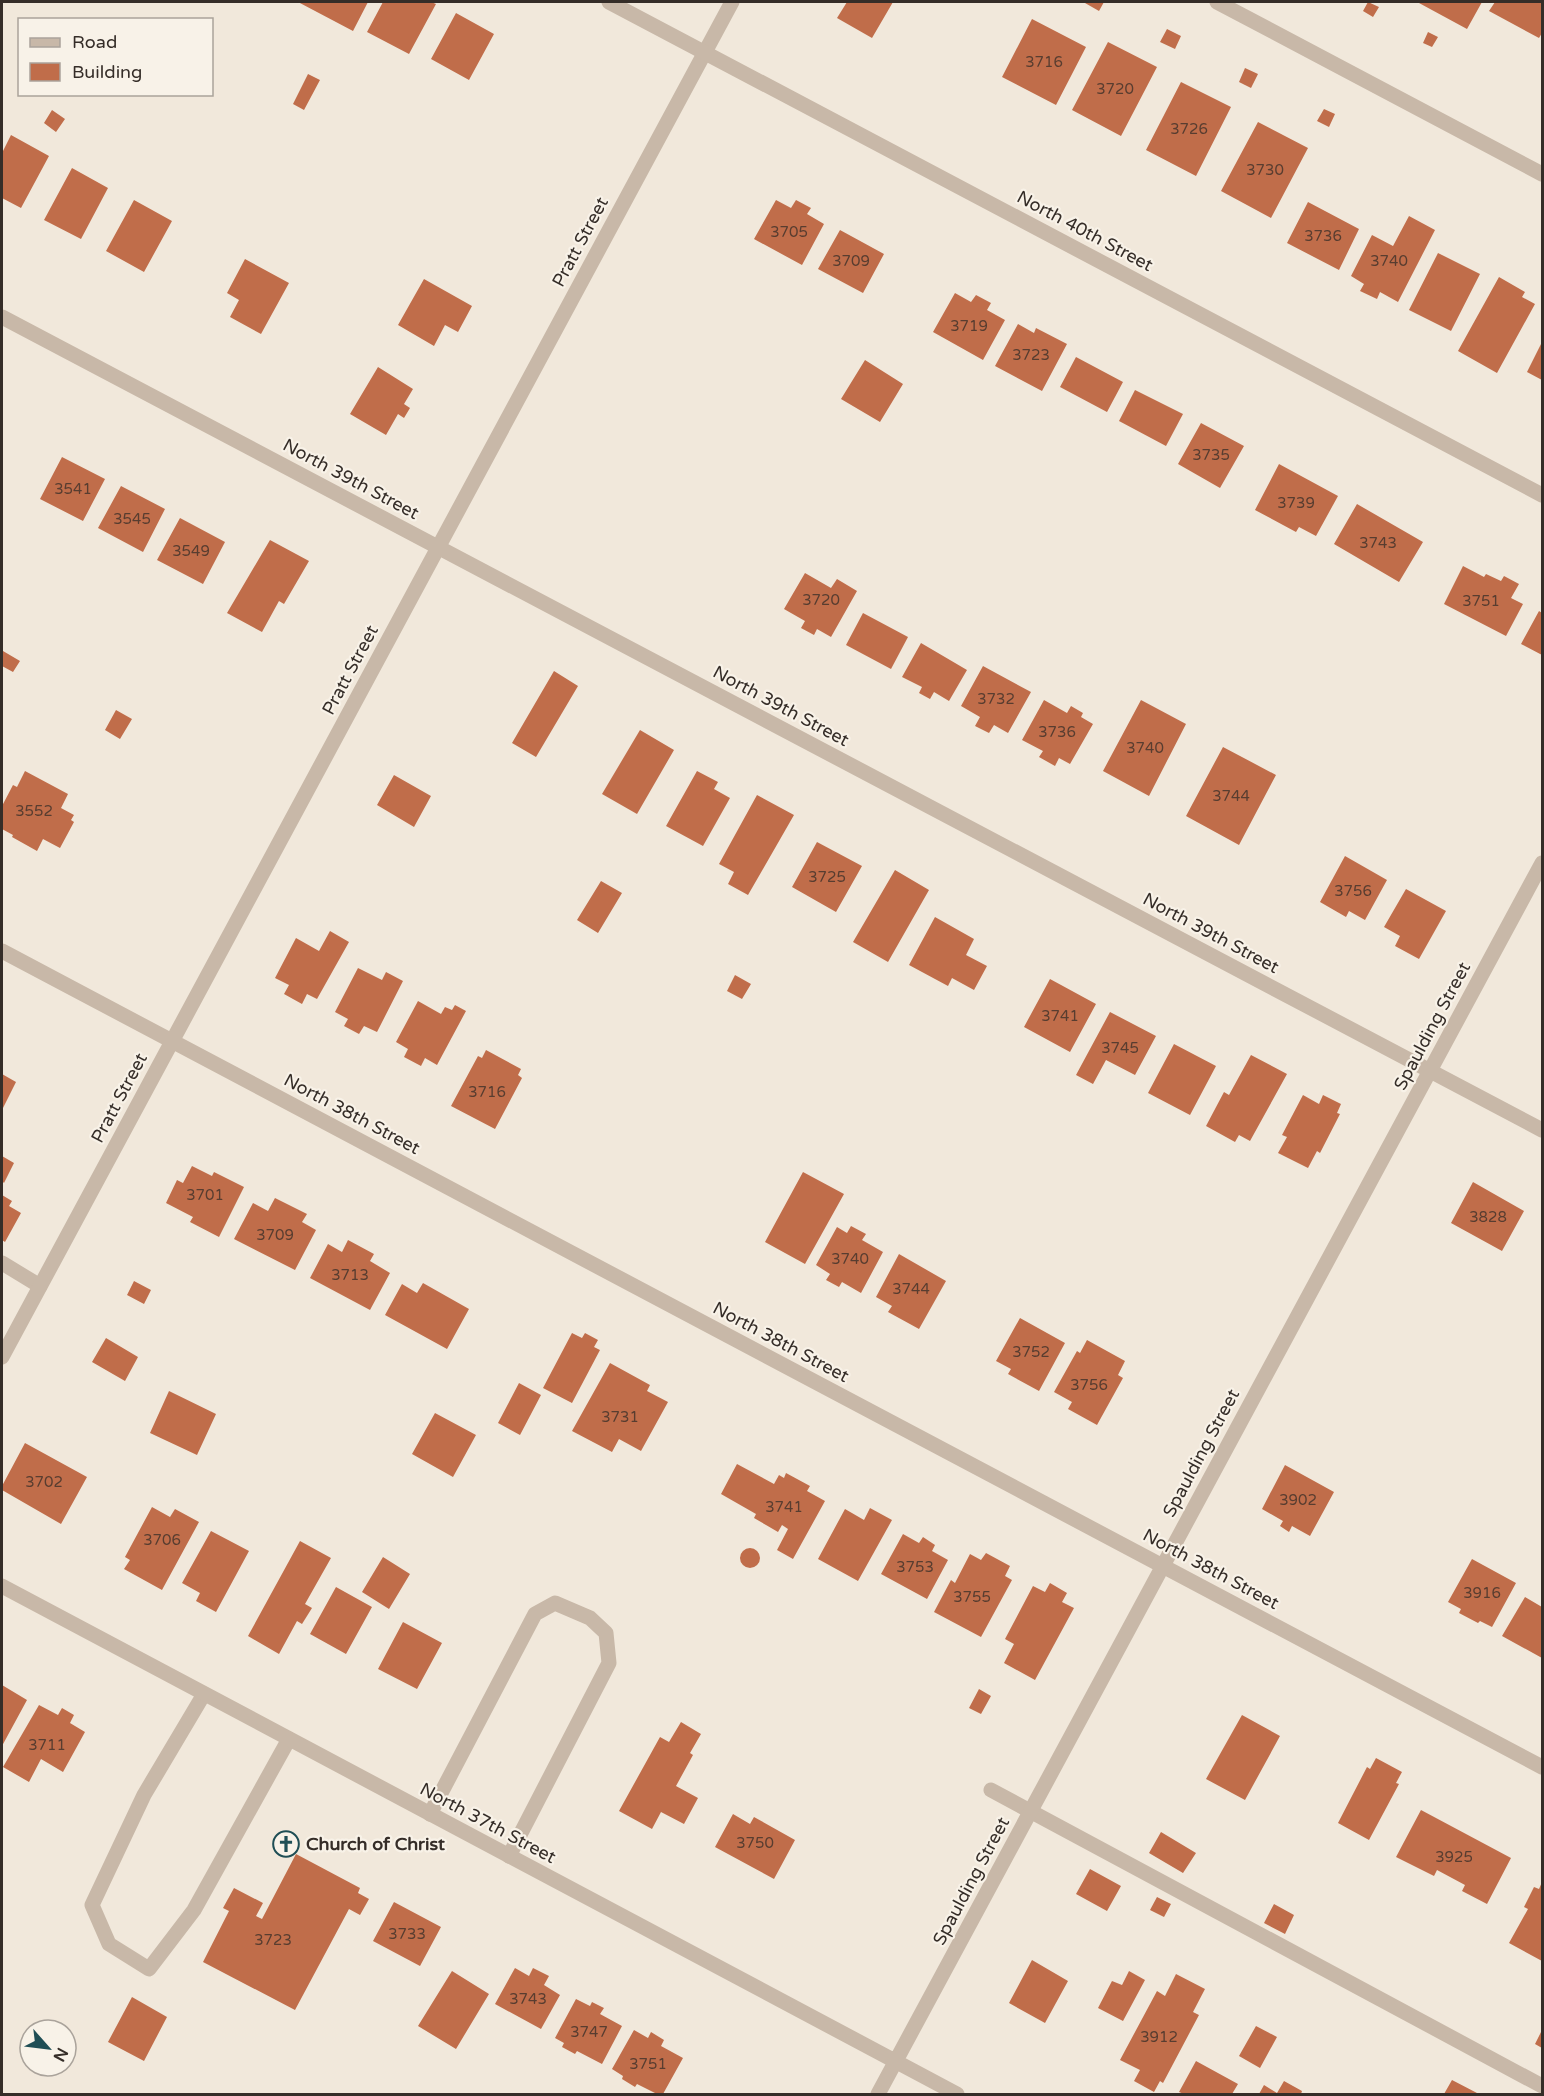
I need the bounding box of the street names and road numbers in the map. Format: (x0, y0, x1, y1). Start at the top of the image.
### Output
street label: North 40th Street (1013, 186, 1157, 276)
street label: Pratt Street (547, 193, 613, 291)
street label: North 39th Street (279, 434, 423, 524)
street label: Pratt Street (317, 621, 383, 719)
street label: North 39th Street (709, 661, 853, 751)
street label: North 39th Street (1139, 888, 1283, 978)
street label: Spaulding Street (1389, 958, 1475, 1094)
street label: Pratt Street (86, 1049, 152, 1147)
street label: North 38th Street (280, 1069, 424, 1159)
street label: North 38th Street (709, 1297, 853, 1387)
street label: Spaulding Street (1158, 1385, 1244, 1521)
street label: North 38th Street (1139, 1524, 1283, 1614)
street label: North 37th Street (416, 1778, 560, 1868)
street label: Spaulding Street (928, 1813, 1014, 1949)

